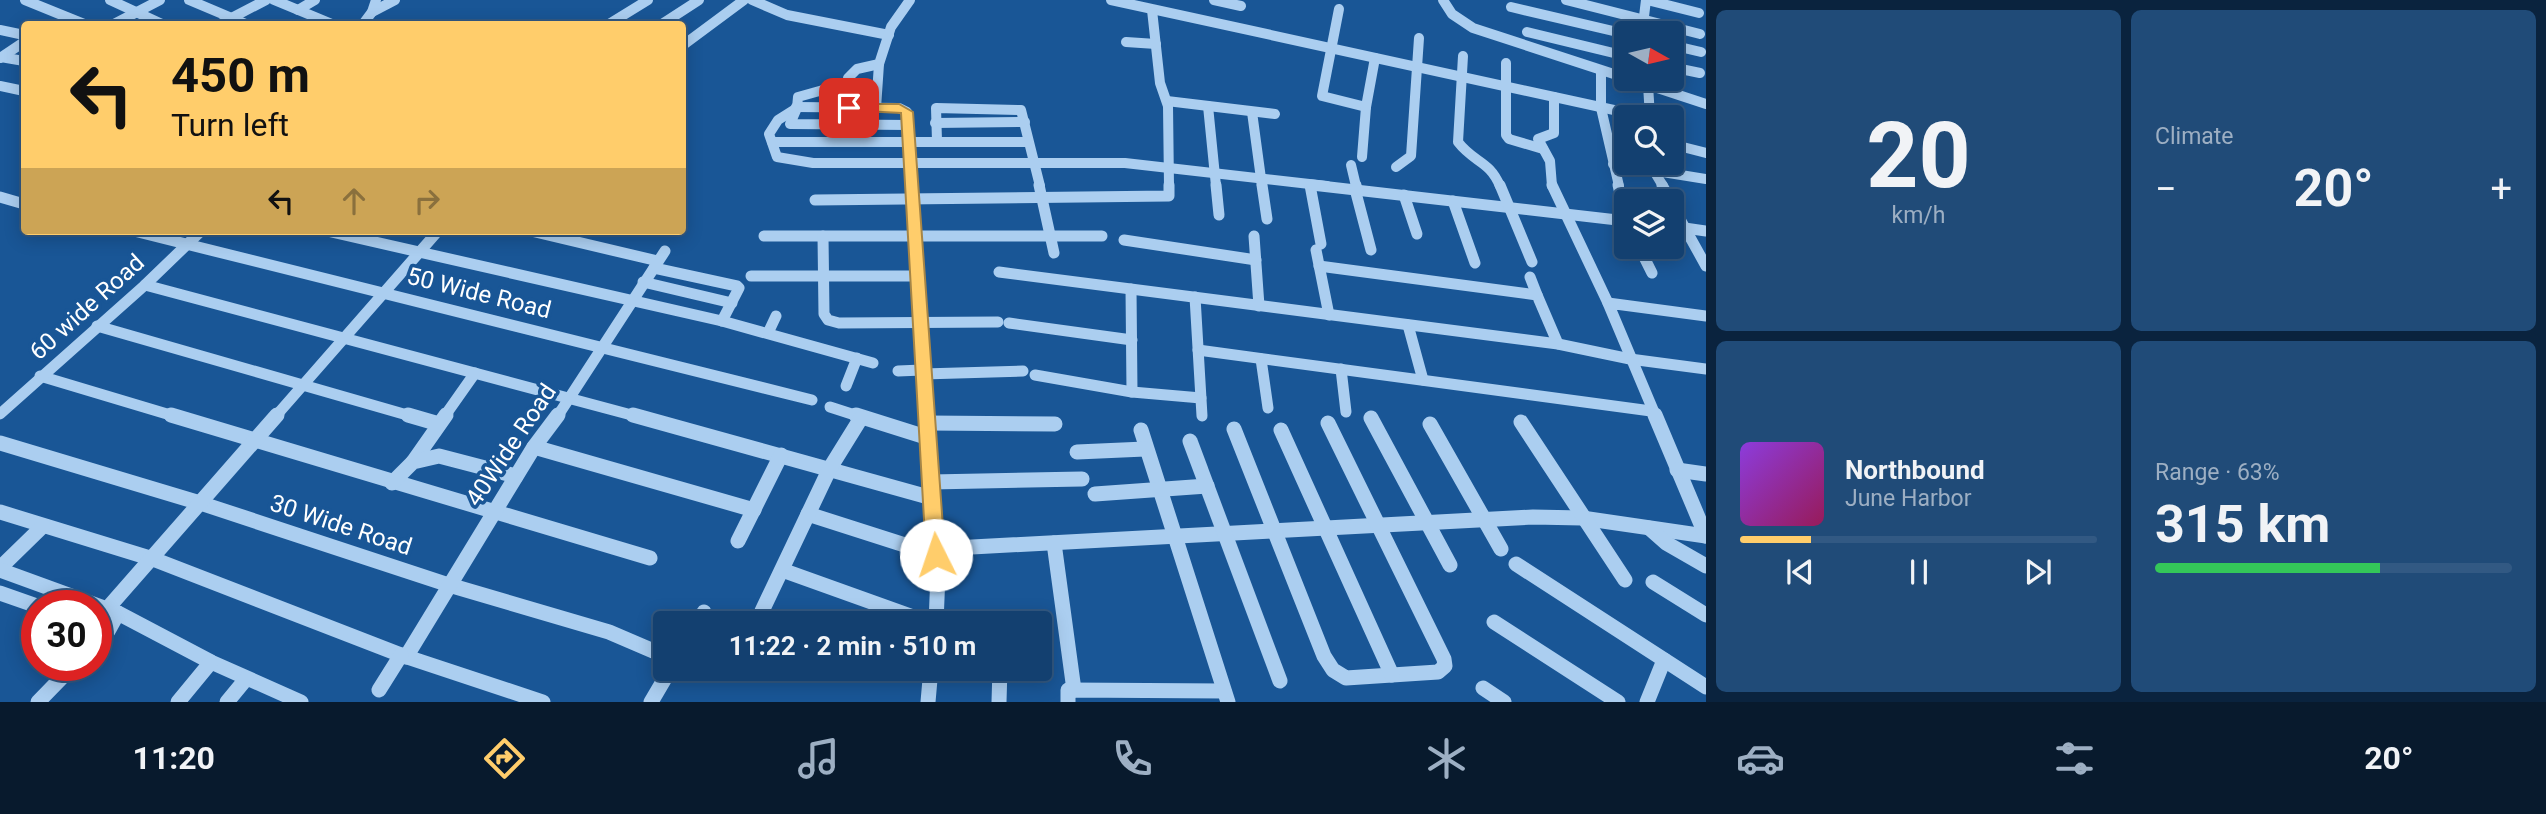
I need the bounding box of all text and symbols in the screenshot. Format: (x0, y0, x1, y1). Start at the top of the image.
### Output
north arrow (1614, 21, 1684, 91)
map controls (1614, 21, 1684, 259)
text: 450 m (171, 47, 310, 104)
icon: left (56, 49, 147, 140)
pin (819, 78, 879, 138)
icon: arrive (830, 89, 868, 127)
text: 20 (1866, 103, 1971, 209)
button: search (1614, 105, 1684, 175)
text: Turn left (171, 106, 289, 144)
text: Climate (2155, 123, 2234, 150)
text: 20° (2294, 158, 2374, 219)
text: − (2155, 167, 2177, 211)
text: + (2490, 167, 2512, 211)
icon: left (262, 182, 300, 220)
icon: ahead (335, 182, 373, 220)
icon: right (408, 182, 446, 220)
button: layers (1614, 189, 1684, 259)
text: km/h (1892, 202, 1946, 229)
street label: 60 wide Road (24, 248, 150, 366)
street label: 50 Wide Road (404, 262, 554, 324)
street label: 40Wide Road (460, 379, 562, 511)
text: Northbound (1845, 455, 1985, 485)
text: Range · 63% (2155, 459, 2280, 486)
text: June Harbor (1845, 485, 1972, 512)
street label: 30 Wide Road (267, 489, 415, 561)
text: 315 km (2155, 494, 2330, 555)
position arrow (899, 518, 973, 592)
icon: previous (1781, 553, 1819, 591)
icon: pause (1900, 553, 1938, 591)
icon: next (2019, 553, 2057, 591)
speed limit sign: 30 (21, 590, 112, 681)
text: 11:22 · 2 min · 510 m (729, 631, 976, 661)
icon: directions (480, 734, 529, 783)
icon: music (794, 734, 843, 783)
icon: phone (1108, 734, 1157, 783)
icon: climate (1422, 734, 1471, 783)
icon: car (1736, 734, 1785, 783)
icon: filters (2050, 734, 2099, 783)
text: 11:20 (133, 739, 215, 777)
text: 20° (2364, 739, 2413, 777)

